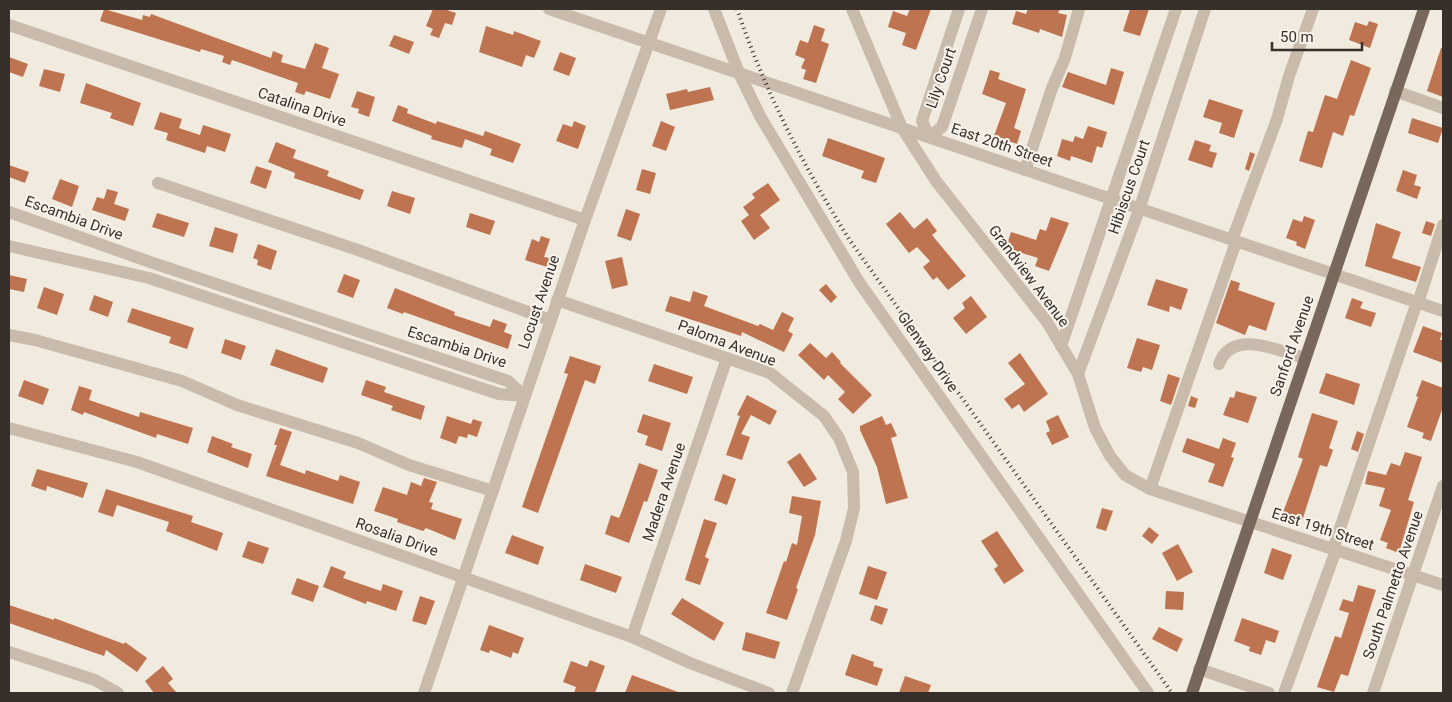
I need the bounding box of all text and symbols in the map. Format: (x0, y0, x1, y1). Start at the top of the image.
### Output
scale bar (1272, 20, 1362, 52)
text: 50 m (1280, 28, 1314, 46)
street label: Lily Court (922, 45, 960, 111)
street label: Catalina Drive (256, 83, 349, 131)
street label: East 20th Street (949, 119, 1055, 171)
street label: Hibiscus Court (1104, 137, 1154, 237)
street label: Escambia Drive (22, 192, 126, 244)
street label: Grandview Avenue (985, 222, 1073, 330)
street label: Locust Avenue (515, 253, 564, 351)
street label: Sanford Avenue (1266, 293, 1318, 399)
street label: Glenway Drive (894, 308, 962, 396)
street label: Paloma Avenue (675, 316, 779, 370)
street label: Escambia Drive (405, 323, 509, 371)
street label: Madera Avenue (639, 440, 689, 544)
street label: East 19th Street (1270, 504, 1376, 554)
street label: South Palmetto Avenue (1359, 508, 1427, 662)
street label: Rosalia Drive (353, 514, 441, 560)

